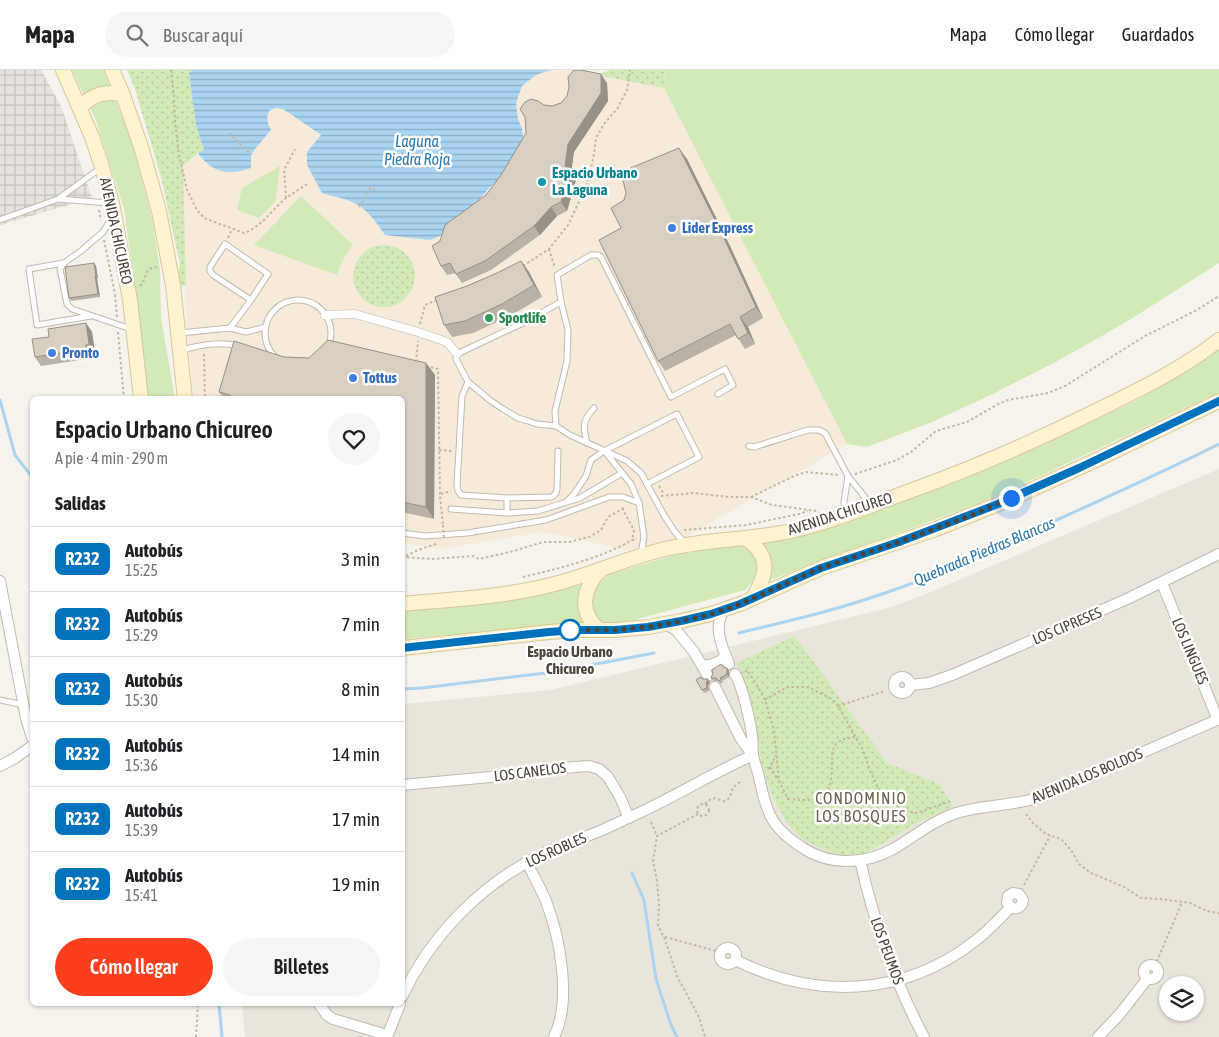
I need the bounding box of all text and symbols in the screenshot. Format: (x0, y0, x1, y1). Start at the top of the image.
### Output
search box (105, 12, 455, 57)
text: Mapa (25, 21, 75, 48)
icon: search (123, 21, 151, 49)
text: Buscar aquí (163, 24, 243, 46)
text: Mapa (949, 24, 987, 45)
text: Cómo llegar (1015, 24, 1094, 45)
text: Guardados (1122, 24, 1194, 45)
water label: Laguna Piedra Roja (384, 132, 451, 169)
place label: Espacio Urbano La Laguna (552, 164, 638, 198)
street label: AVENIDA CHICUREO (97, 176, 136, 286)
marker: Espacio Urbano La Laguna (536, 176, 548, 188)
place label: Lider Express (682, 219, 754, 236)
marker: Lider Express (666, 222, 678, 234)
place label: Sportlife (499, 309, 547, 326)
marker: Sportlife (483, 312, 495, 324)
place label: Pronto (62, 344, 99, 361)
marker: Pronto (46, 347, 58, 359)
place label: Tottus (363, 369, 398, 386)
marker: Tottus (347, 372, 359, 384)
button: heart (328, 413, 380, 465)
text: Espacio Urbano Chicureo (55, 416, 273, 443)
text: A pie · 4 min · 290 m (55, 449, 168, 467)
your location (999, 486, 1024, 511)
street label: AVENIDA CHICUREO (785, 489, 894, 538)
text: Salidas (55, 492, 106, 514)
water label: Quebrada Piedras Blancas (911, 513, 1058, 589)
text: Autobús (125, 539, 183, 561)
text: R232 (65, 548, 100, 569)
text: 3 min (341, 548, 380, 570)
text: 15:25 (125, 561, 158, 579)
street label: LOS CIPRESES (1030, 603, 1104, 648)
text: Autobús (125, 604, 183, 626)
text: R232 (65, 613, 100, 634)
text: 7 min (341, 613, 380, 635)
street label: LOS LINGUES (1169, 615, 1212, 687)
marker: Espacio Urbano Chicureo (559, 619, 581, 641)
text: 15:29 (125, 626, 158, 644)
place label: Espacio Urbano Chicureo (527, 643, 613, 677)
text: Autobús (125, 669, 183, 691)
text: R232 (65, 678, 100, 699)
text: 8 min (341, 678, 380, 700)
text: 15:30 (125, 691, 158, 709)
text: Autobús (125, 734, 183, 756)
text: R232 (65, 743, 100, 764)
text: 14 min (332, 743, 380, 765)
street label: AVENIDA LOS BOLDOS (1029, 744, 1145, 807)
text: 15:36 (125, 756, 158, 774)
street label: LOS CANELOS (493, 759, 567, 784)
district label: CONDOMINIO LOS BOSQUES (815, 789, 907, 825)
text: Autobús (125, 799, 183, 821)
text: R232 (65, 808, 100, 829)
text: 17 min (332, 808, 380, 830)
text: 15:39 (125, 821, 158, 839)
street label: LOS ROBLES (523, 829, 589, 870)
text: Autobús (125, 864, 183, 886)
text: R232 (65, 873, 100, 894)
text: 19 min (332, 873, 380, 895)
text: 15:41 (125, 886, 158, 904)
street label: LOS PEUMOS (867, 915, 907, 987)
button: Cómo llegar (55, 938, 213, 996)
button: Billetes (223, 938, 380, 996)
map controls (1159, 976, 1204, 1021)
button: layers (1159, 976, 1204, 1021)

